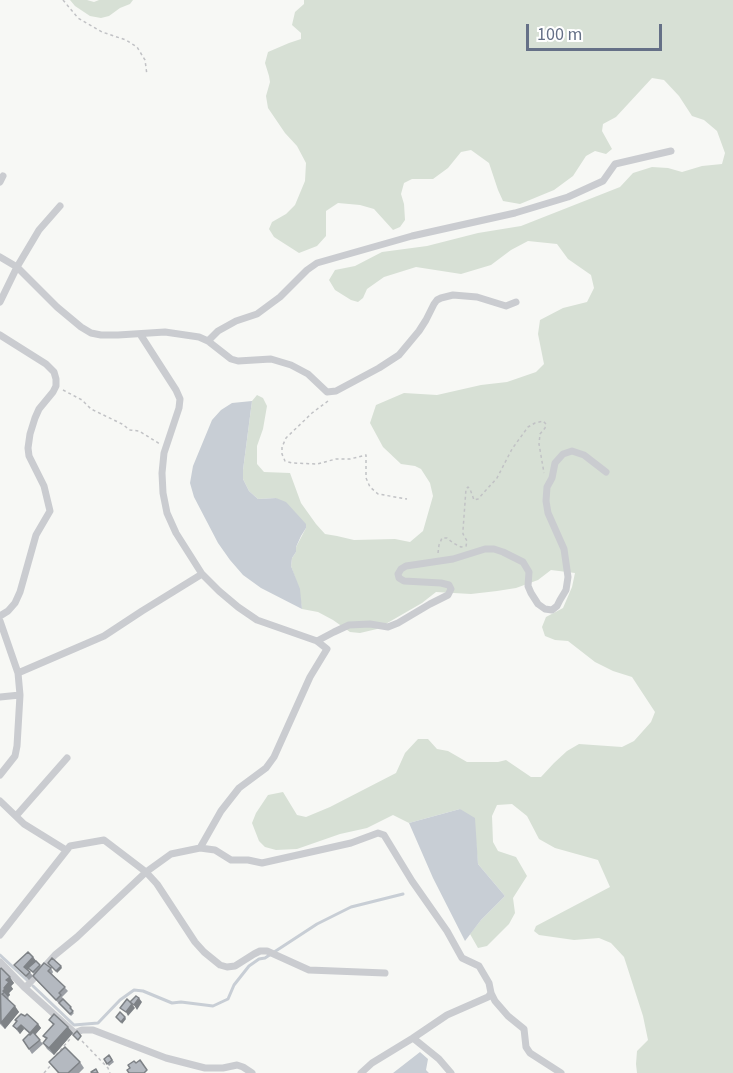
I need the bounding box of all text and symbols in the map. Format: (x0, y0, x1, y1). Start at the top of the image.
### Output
scale bar (529, 12, 666, 50)
text: 100 m (537, 22, 582, 47)

